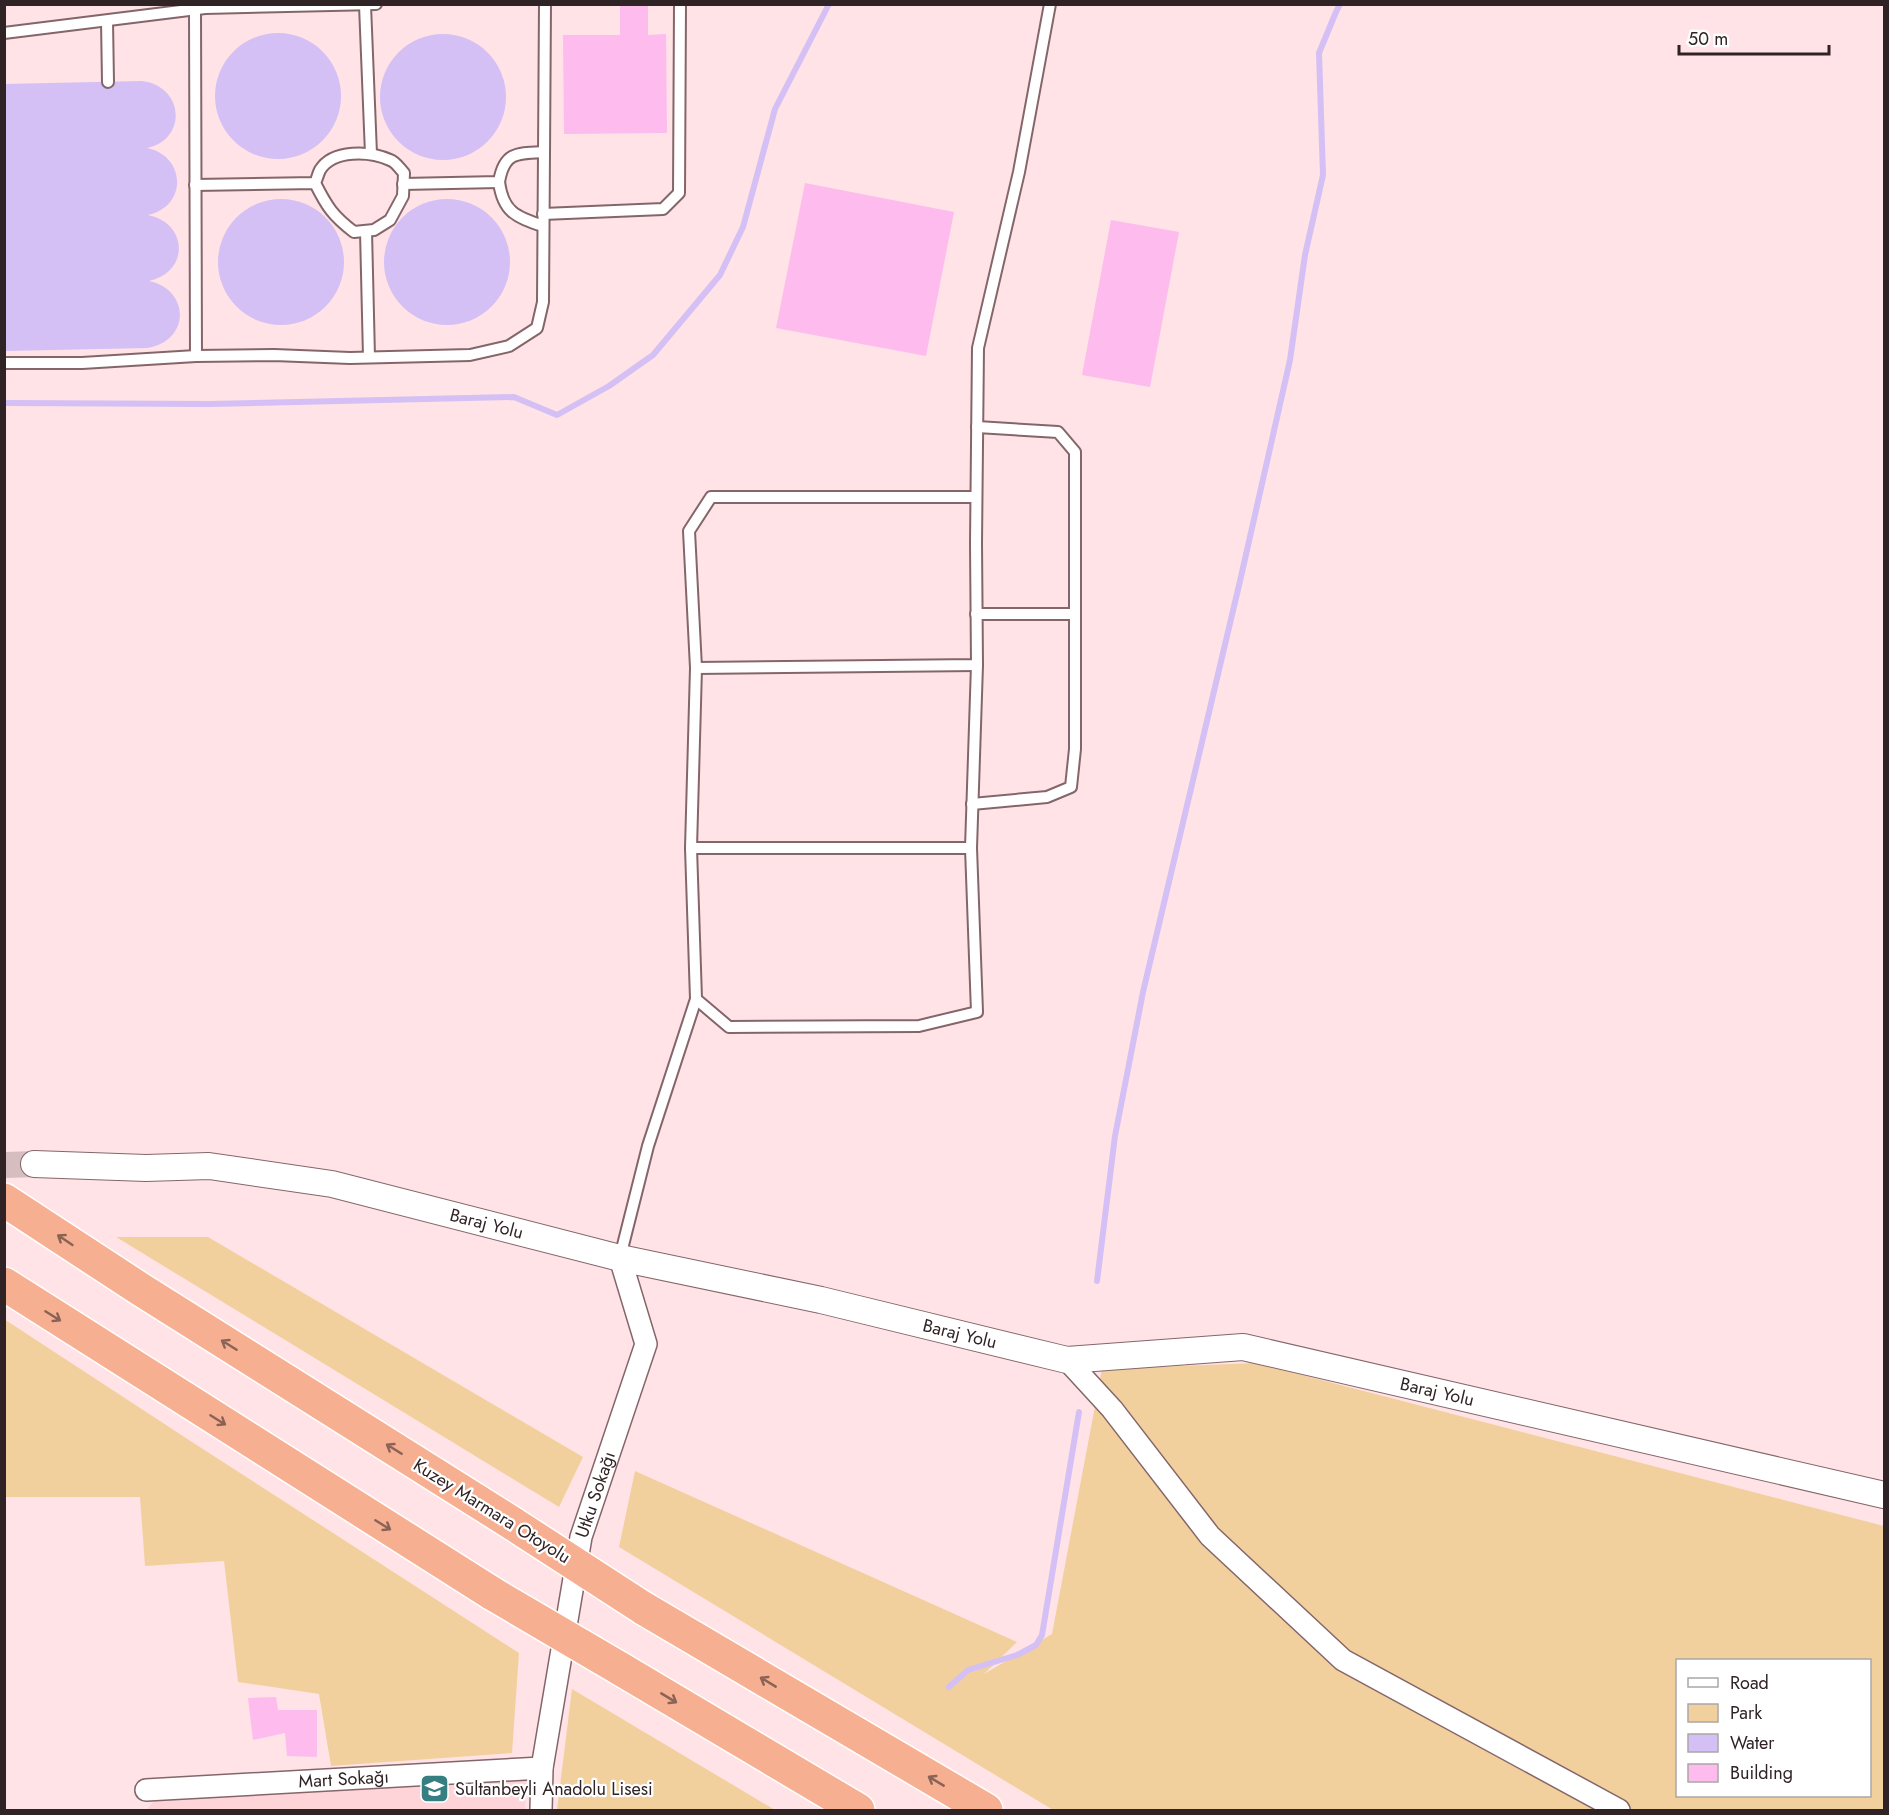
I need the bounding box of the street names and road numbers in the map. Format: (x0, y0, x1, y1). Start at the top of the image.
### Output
street label: Baraj Yolu (447, 1202, 526, 1246)
street label: Baraj Yolu (920, 1312, 999, 1355)
street label: Baraj Yolu (1398, 1371, 1477, 1413)
street label: Utku Sokağı (569, 1448, 622, 1541)
street label: Kuzey Marmara Otoyolu (408, 1452, 576, 1570)
street label: Mart Sokağı (298, 1764, 390, 1795)

